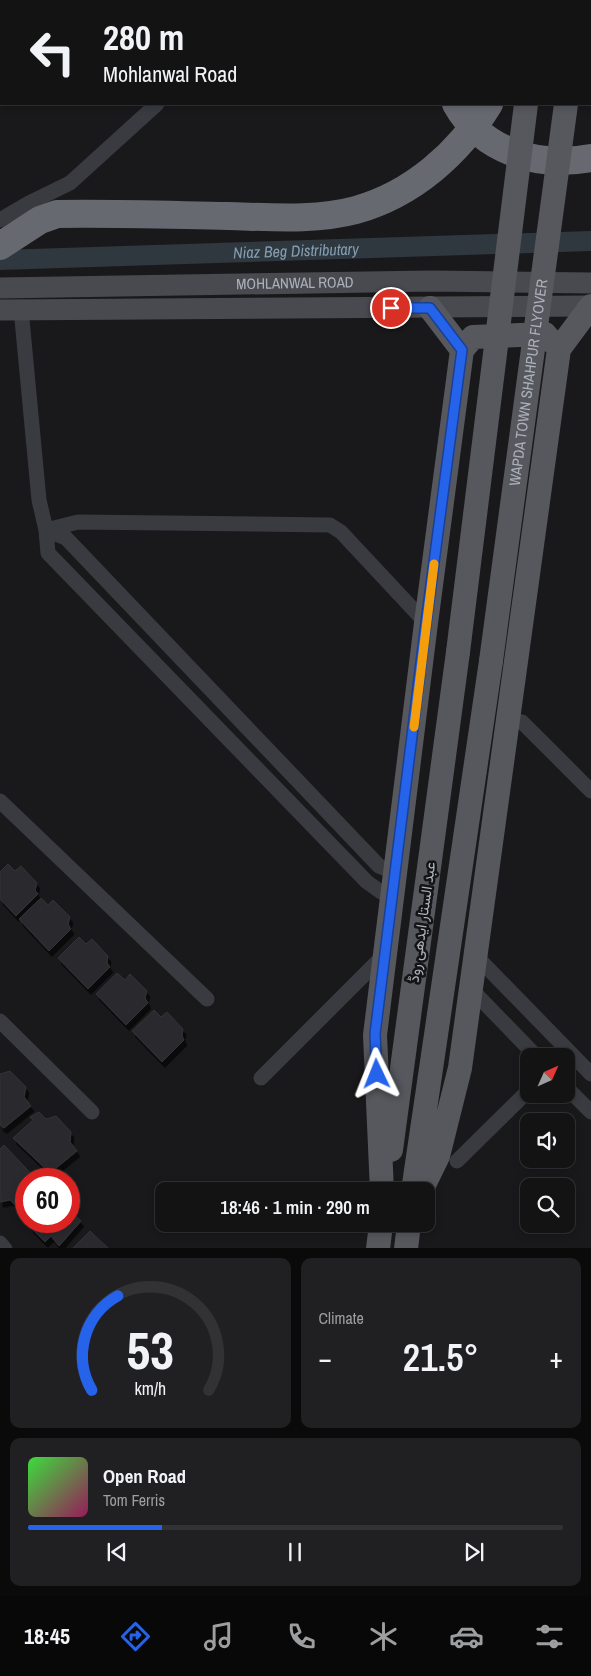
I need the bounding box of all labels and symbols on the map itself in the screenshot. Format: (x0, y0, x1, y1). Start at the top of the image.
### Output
water label: Niaz Beg Distributary (233, 237, 360, 264)
street label: MOHLANWAL ROAD (236, 271, 354, 294)
street label: WAPDA TOWN SHAHPUR FLYOVER (504, 278, 552, 487)
pin (370, 287, 412, 329)
street label: عبد الستار ایدھی روڈ (403, 860, 440, 984)
position arrow (350, 1047, 402, 1099)
north arrow (520, 1048, 575, 1102)
speed limit sign: 60 (15, 1168, 80, 1233)

